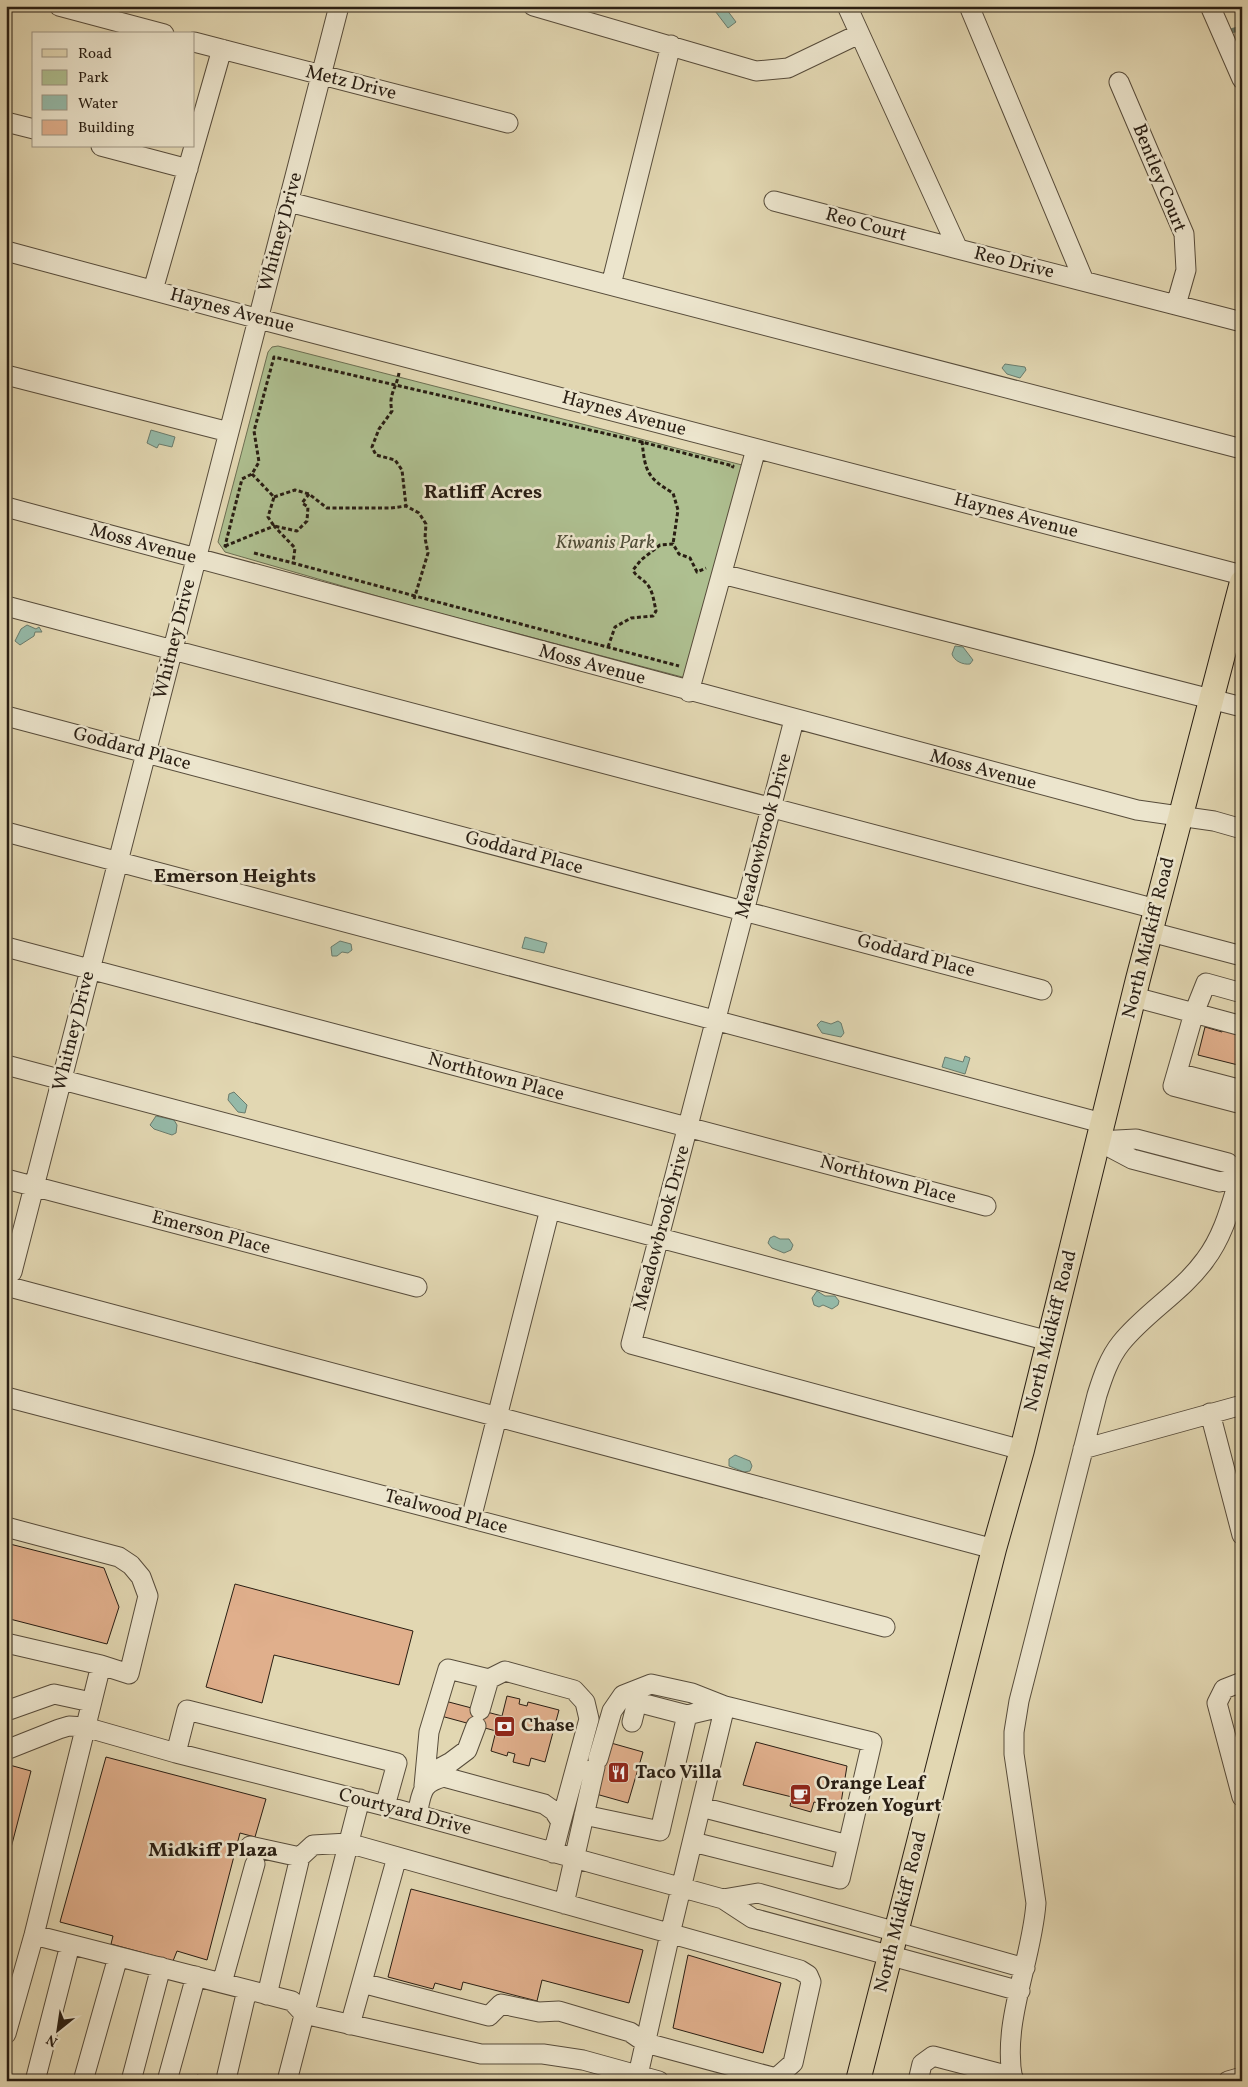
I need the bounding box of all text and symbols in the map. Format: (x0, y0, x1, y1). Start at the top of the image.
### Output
legend (32, 32, 195, 148)
text: Road (78, 44, 112, 65)
street label: Metz Drive (303, 59, 399, 107)
text: Park (78, 68, 109, 89)
text: Water (78, 94, 118, 115)
text: Building (78, 118, 135, 139)
street label: Bentley Court (1125, 120, 1193, 236)
street label: Whitney Drive (253, 169, 309, 295)
street label: Reo Court (822, 202, 910, 248)
street label: Reo Drive (971, 240, 1057, 286)
street label: Haynes Avenue (167, 282, 297, 340)
street label: Haynes Avenue (559, 385, 689, 443)
district label: Ratliff Acres (424, 479, 542, 507)
street label: Haynes Avenue (951, 487, 1081, 545)
street label: Moss Avenue (87, 517, 199, 571)
park label: Kiwanis Park (555, 530, 655, 556)
street label: Whitney Drive (148, 576, 202, 702)
street label: Moss Avenue (536, 638, 648, 692)
street label: Goddard Place (70, 721, 194, 777)
street label: Moss Avenue (927, 743, 1039, 797)
street label: Meadowbrook Drive (729, 751, 799, 921)
street label: Goddard Place (462, 825, 586, 881)
street label: North Midkiff Road (1116, 855, 1182, 1021)
district label: Emerson Heights (154, 863, 316, 891)
street label: Goddard Place (854, 928, 978, 984)
street label: Whitney Drive (47, 968, 101, 1094)
street label: Northtown Place (425, 1046, 567, 1108)
street label: Meadowbrook Drive (627, 1143, 697, 1313)
street label: Northtown Place (817, 1149, 959, 1211)
street label: Emerson Place (149, 1205, 273, 1261)
street label: North Midkiff Road (1018, 1248, 1084, 1414)
street label: Tealwood Place (381, 1483, 511, 1541)
place label: Chase (521, 1713, 575, 1739)
bank icon: Chase (493, 1714, 517, 1738)
place label: Taco Villa (635, 1760, 722, 1786)
restaurant icon: Taco Villa (607, 1761, 631, 1785)
place label: Orange Leaf Frozen Yogurt (816, 1771, 941, 1819)
street label: Courtyard Drive (336, 1782, 474, 1842)
cafe icon: Orange Leaf Frozen Yogurt (788, 1783, 812, 1807)
street label: North Midkiff Road (868, 1829, 934, 1995)
district label: Midkiff Plaza (148, 1837, 278, 1865)
north arrow (32, 2004, 82, 2054)
text: N (43, 2029, 61, 2051)

